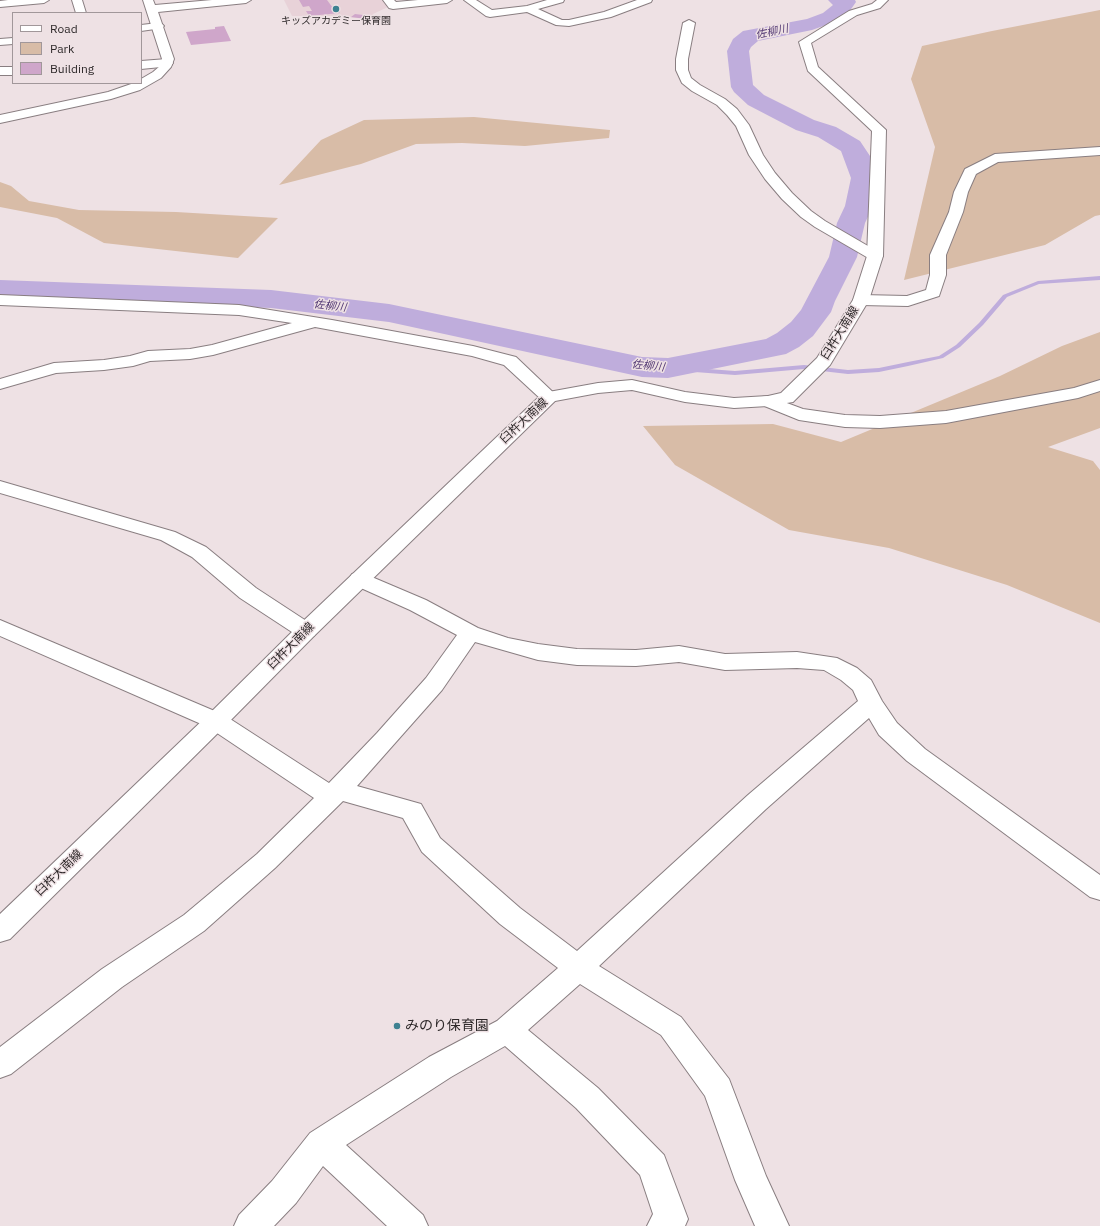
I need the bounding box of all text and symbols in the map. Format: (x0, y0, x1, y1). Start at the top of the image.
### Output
marker: キッズアカデミー保育園 (331, 4, 341, 14)
legend (12, 12, 142, 84)
place label: キッズアカデミー保育園 (281, 15, 391, 27)
text: Road (50, 21, 78, 36)
water label: 佐柳川 (754, 22, 790, 42)
text: Park (50, 41, 74, 56)
text: Building (50, 61, 94, 76)
water label: 佐柳川 (313, 297, 347, 315)
street label: 臼杵大南線 (818, 304, 862, 362)
water label: 佐柳川 (631, 358, 665, 374)
street label: 臼杵大南線 (497, 395, 551, 447)
street label: 臼杵大南線 (265, 620, 317, 672)
street label: 臼杵大南線 (32, 847, 86, 899)
place label: みのり保育園 (405, 1018, 489, 1034)
marker: みのり保育園 (392, 1021, 402, 1031)

